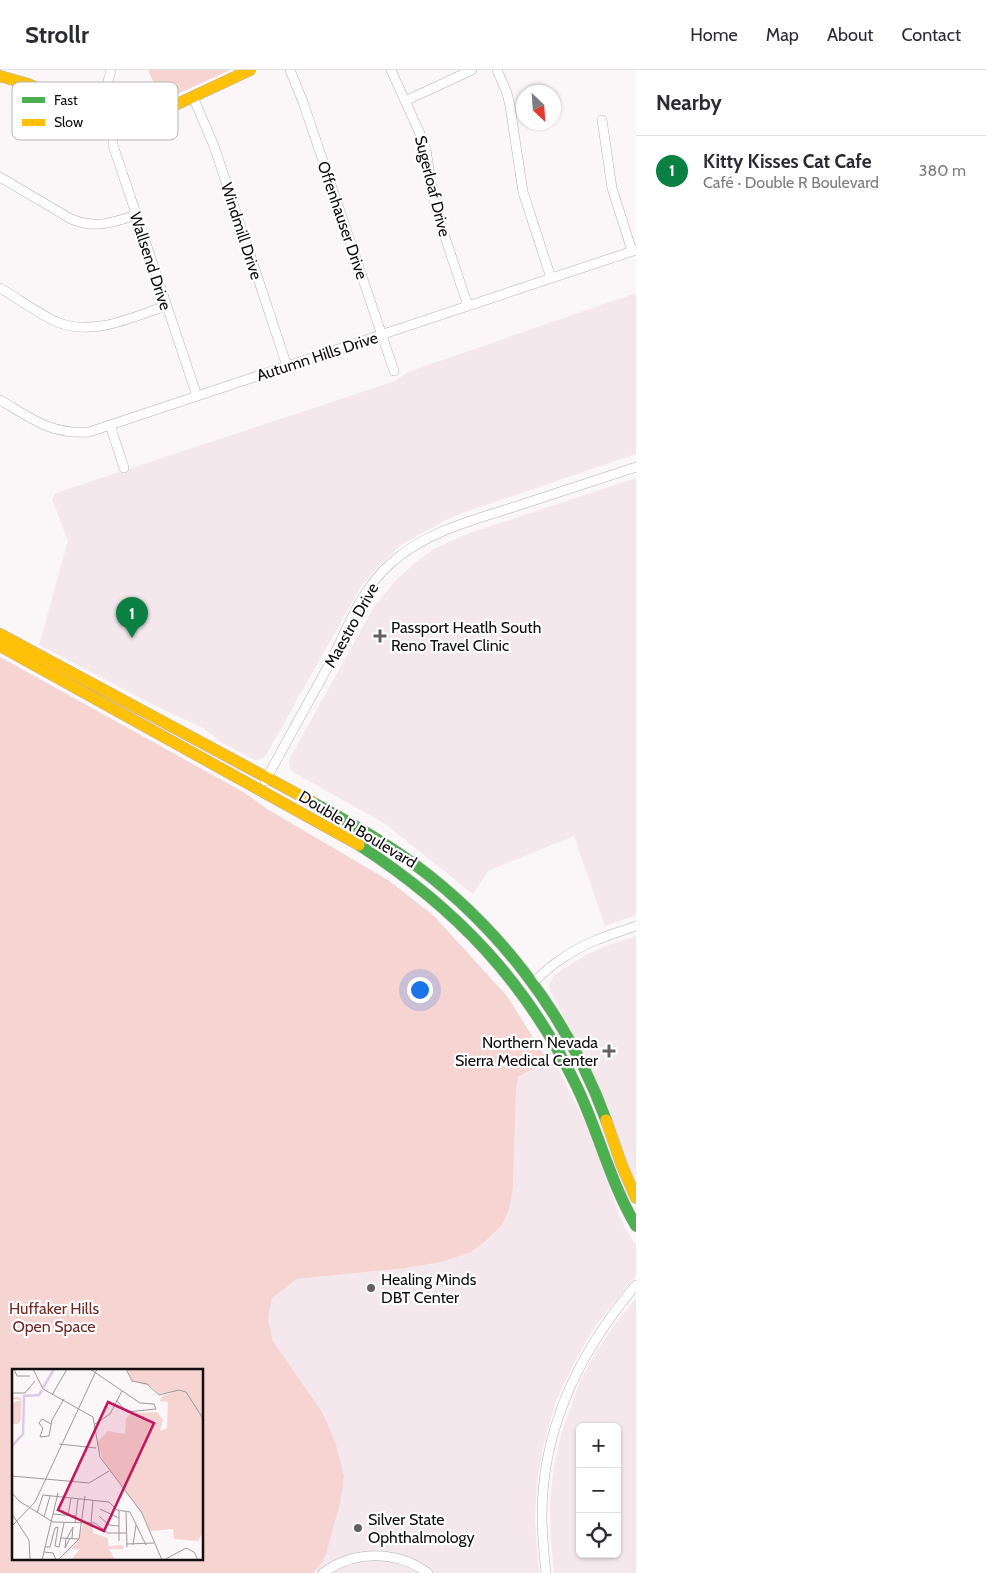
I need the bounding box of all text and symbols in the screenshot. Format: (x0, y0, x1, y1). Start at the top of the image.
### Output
text: Strollr (25, 20, 89, 49)
text: Home (690, 24, 738, 46)
text: Map (766, 24, 799, 46)
text: About (827, 24, 873, 46)
text: Contact (901, 24, 961, 46)
legend (12, 82, 178, 140)
north arrow (516, 85, 561, 130)
text: Nearby (656, 90, 722, 115)
text: Fast (54, 91, 78, 109)
text: Slow (54, 113, 83, 131)
street label: Sugerloaf Drive (411, 133, 454, 239)
text: Kitty Kisses Cat Cafe (703, 150, 872, 173)
street label: Offenhauser Drive (313, 158, 372, 282)
text: 1 (669, 161, 675, 180)
text: 380 m (919, 161, 966, 180)
text: Café · Double R Boulevard (703, 173, 879, 192)
street label: Windmill Drive (217, 180, 266, 282)
street label: Wallsend Drive (126, 210, 175, 313)
street label: Autumn Hills Drive (254, 328, 380, 385)
street label: Maestro Drive (320, 580, 383, 671)
pin: 1 (116, 597, 148, 638)
place label: Passport Heatlh South Reno Travel Clinic (391, 618, 541, 655)
marker: Passport Heatlh South Reno Travel Clinic (373, 629, 387, 643)
street label: Double R Boulevard (295, 787, 420, 872)
your location (407, 977, 433, 1003)
place label: Northern Nevada Sierra Medical Center (455, 1033, 599, 1070)
marker: Northern Nevada Sierra Medical Center (602, 1044, 616, 1058)
place label: Healing Minds DBT Center (381, 1270, 477, 1307)
marker: Healing Minds DBT Center (365, 1282, 377, 1294)
park label: Huffaker Hills Open Space (9, 1299, 99, 1336)
inset map (12, 1369, 204, 1560)
map controls (576, 1423, 621, 1558)
button: + (576, 1423, 621, 1468)
button: − (576, 1468, 621, 1513)
place label: Silver State Ophthalmology (368, 1510, 475, 1547)
button: locate (576, 1513, 621, 1558)
marker: Silver State Ophthalmology (352, 1522, 364, 1534)

